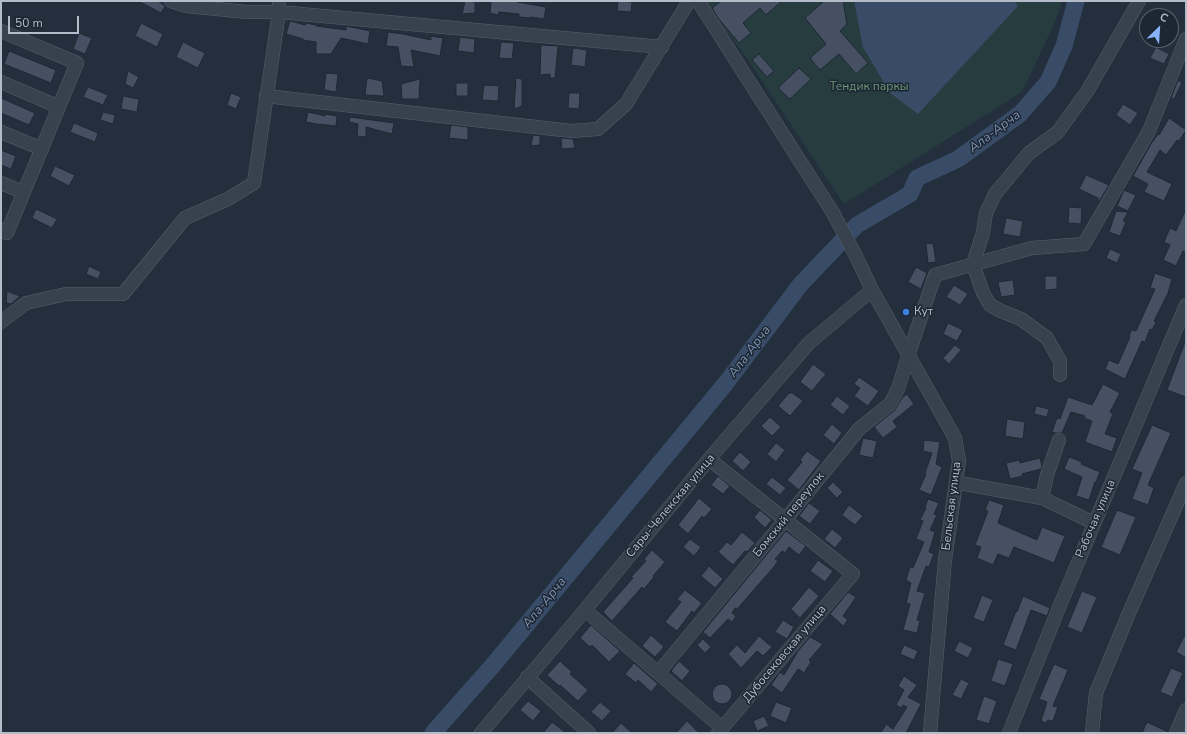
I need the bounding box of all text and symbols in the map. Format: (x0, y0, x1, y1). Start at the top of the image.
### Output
scale bar (10, 8, 81, 34)
north arrow (1139, 8, 1179, 48)
text: С (1157, 9, 1170, 26)
text: 50 m (15, 15, 43, 31)
park label: Тендик паркы (829, 80, 909, 94)
water label: Ала-Арча (966, 108, 1024, 156)
place label: Кут (914, 305, 933, 319)
marker: Кут (901, 307, 911, 317)
water label: Ала-Арча (726, 323, 774, 381)
street label: Сары-Челекская улица (624, 451, 718, 561)
street label: Бельская улица (939, 461, 965, 551)
street label: Бомский переулок (750, 470, 828, 560)
street label: Рабочая улица (1073, 478, 1119, 560)
water label: Ала-Арча (520, 575, 570, 631)
street label: Дубосековская улица (740, 603, 830, 705)

